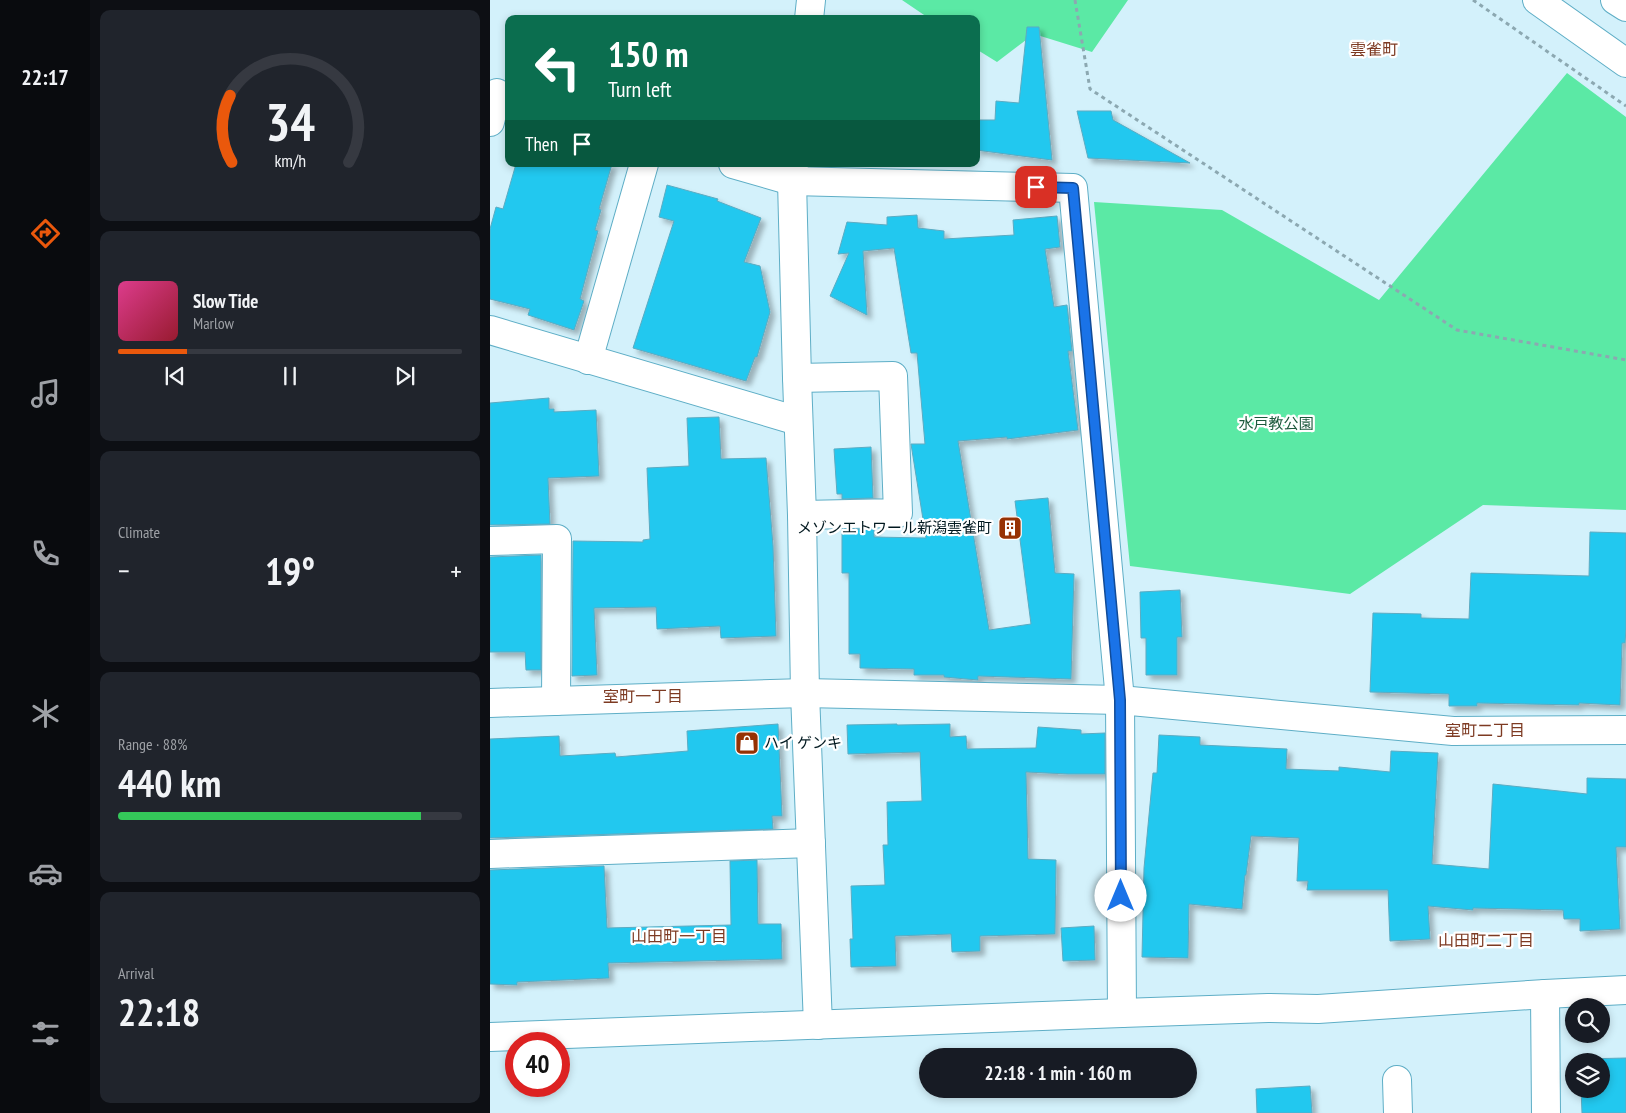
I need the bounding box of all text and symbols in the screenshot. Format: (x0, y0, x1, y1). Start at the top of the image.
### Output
text: 150 m (608, 31, 689, 77)
icon: left (525, 35, 590, 100)
district label: 雲雀町 (1350, 39, 1398, 59)
text: 22:17 (21, 63, 69, 91)
text: Turn left (608, 75, 672, 103)
text: 34 (265, 88, 315, 155)
icon: arrive (568, 130, 596, 158)
text: Then (525, 132, 558, 156)
text: km/h (274, 149, 306, 172)
pin (1015, 166, 1057, 208)
icon: arrive (1022, 173, 1050, 201)
icon: directions (28, 216, 63, 251)
text: Slow Tide (193, 289, 258, 313)
text: Marlow (193, 313, 234, 333)
icon: previous (161, 362, 189, 390)
icon: pause (276, 362, 304, 390)
icon: next (391, 362, 419, 390)
icon: music (28, 376, 63, 411)
park label: 水戸教公園 (1238, 414, 1314, 433)
building icon: メゾンエトワール新潟雲雀町 (997, 515, 1023, 541)
place label: メゾンエトワール新潟雲雀町 (797, 518, 992, 537)
text: Climate (118, 522, 160, 542)
icon: phone (28, 536, 63, 571)
text: 19° (265, 546, 315, 595)
text: − (118, 552, 130, 589)
text: + (450, 552, 462, 589)
district label: 室町一丁目 (603, 686, 683, 706)
icon: climate (28, 696, 63, 731)
district label: 室町二丁目 (1445, 720, 1525, 740)
shop icon: ハイ ゲンキ (734, 730, 760, 756)
place label: ハイ ゲンキ (764, 733, 842, 752)
text: Range · 88% (118, 734, 187, 754)
text: 440 km (118, 758, 221, 807)
icon: car (28, 856, 63, 891)
position arrow (1094, 869, 1146, 921)
district label: 山田町一丁目 (631, 926, 727, 946)
district label: 山田町二丁目 (1438, 930, 1534, 950)
text: Arrival (118, 963, 154, 983)
text: 22:18 (118, 987, 200, 1036)
map controls (1565, 998, 1610, 1098)
button: search (1565, 998, 1610, 1043)
icon: filters (28, 1016, 63, 1051)
speed limit sign: 40 (505, 1032, 570, 1097)
button: layers (1565, 1053, 1610, 1098)
text: 22:18 · 1 min · 160 m (985, 1061, 1131, 1085)

